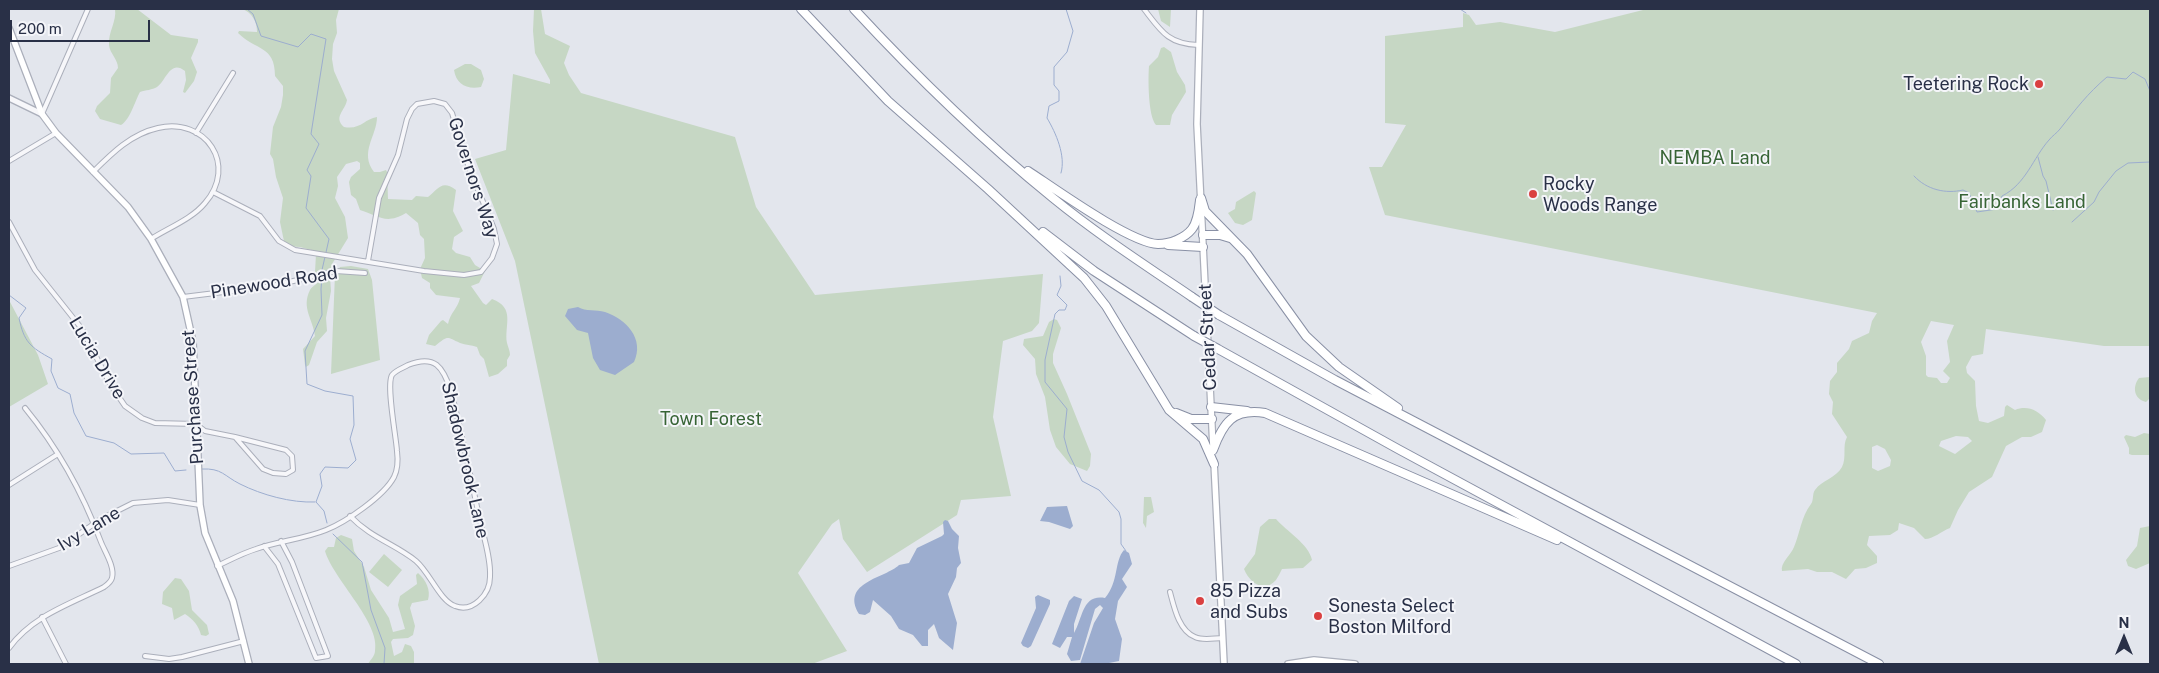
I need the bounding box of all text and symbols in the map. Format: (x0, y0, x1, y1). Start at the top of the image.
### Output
scale bar (12, 10, 152, 42)
text: 200 m (18, 20, 62, 37)
place label: Teetering Rock (1903, 73, 2029, 95)
marker: Teetering Rock (2033, 78, 2045, 90)
street label: Governors Way (443, 115, 503, 241)
park label: NEMBA Land (1659, 147, 1771, 169)
place label: Rocky Woods Range (1543, 173, 1657, 215)
marker: Rocky Woods Range (1527, 188, 1539, 200)
park label: Fairbanks Land (1958, 191, 2086, 213)
street label: Pinewood Road (209, 262, 339, 304)
street label: Cedar Street (1194, 283, 1222, 391)
street label: Lucia Drive (64, 313, 130, 403)
street label: Purchase Street (178, 329, 208, 465)
street label: Shadowbrook Lane (436, 379, 494, 541)
park label: Town Forest (660, 408, 762, 430)
street label: Ivy Lane (54, 502, 124, 556)
place label: 85 Pizza and Subs (1210, 580, 1288, 622)
marker: 85 Pizza and Subs (1194, 595, 1206, 607)
place label: Sonesta Select Boston Milford (1328, 595, 1455, 638)
marker: Sonesta Select Boston Milford (1312, 610, 1324, 622)
north arrow (2099, 613, 2149, 663)
text: N (2119, 615, 2129, 631)

